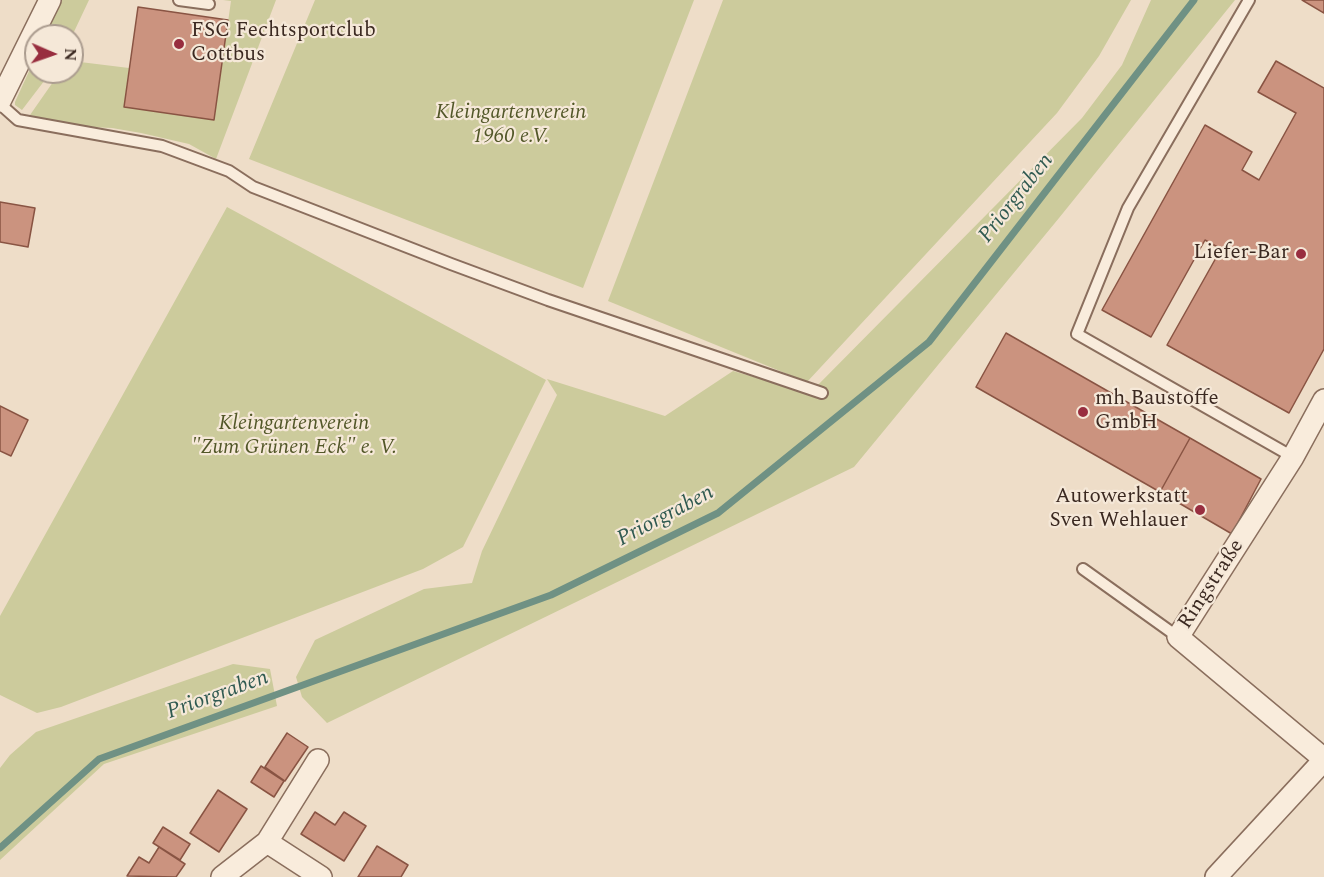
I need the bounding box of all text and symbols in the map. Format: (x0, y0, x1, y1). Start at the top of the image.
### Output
place label: FSC Fechtsportclub Cottbus (191, 19, 376, 69)
north arrow (24, 24, 84, 84)
marker: FSC Fechtsportclub Cottbus (172, 37, 186, 51)
text: N (58, 48, 82, 62)
park label: Kleingartenverein 1960 e.V. (436, 101, 586, 151)
water label: Priorgraben (974, 149, 1060, 249)
place label: Liefer-Bar (1193, 241, 1289, 267)
marker: Liefer-Bar (1294, 247, 1308, 261)
place label: mh Baustoffe GmbH (1095, 387, 1219, 437)
marker: mh Baustoffe GmbH (1076, 405, 1090, 419)
park label: Kleingartenverein "Zum Grünen Eck" e. V. (191, 412, 397, 462)
water label: Priorgraben (613, 480, 719, 554)
place label: Autowerkstatt Sven Wehlauer (1049, 485, 1188, 535)
marker: Autowerkstatt Sven Wehlauer (1193, 503, 1207, 517)
street label: Ringstraße (1174, 535, 1250, 635)
water label: Priorgraben (164, 665, 272, 727)

